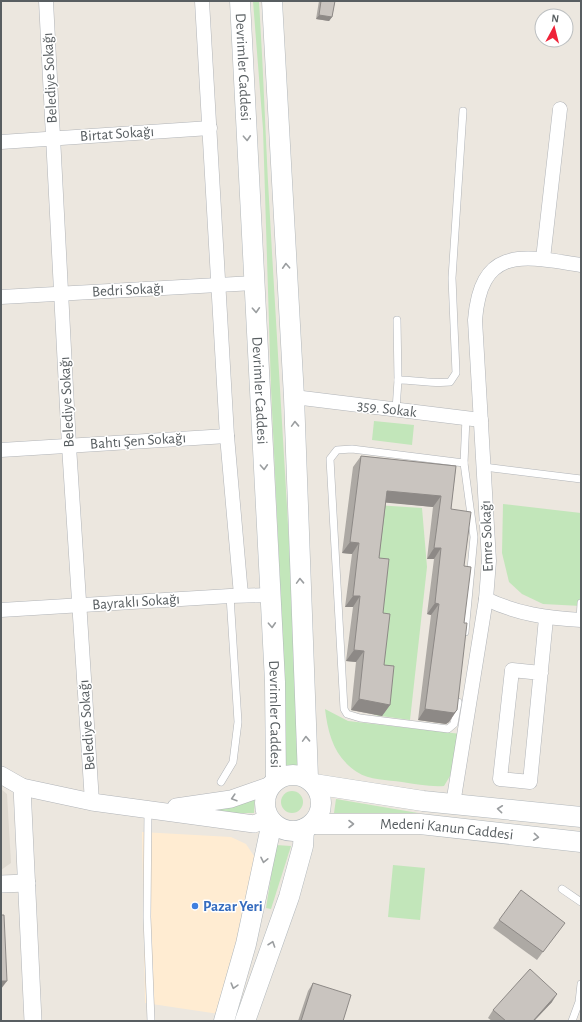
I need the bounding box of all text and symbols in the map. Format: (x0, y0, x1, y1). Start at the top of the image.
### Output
north arrow (534, 8, 574, 48)
street label: Devrimler Caddesi (233, 13, 254, 121)
text: N (551, 13, 560, 24)
street label: Belediye Sokağı (40, 32, 60, 124)
street label: Birtat Sokağı (80, 124, 154, 144)
one-way arrow (243, 135, 251, 141)
one-way arrow (282, 263, 291, 269)
street label: Bedri Sokağı (92, 281, 164, 299)
one-way arrow (251, 307, 260, 313)
street label: Devrimler Caddesi (250, 336, 270, 445)
street label: Belediye Sokağı (57, 356, 77, 448)
street label: 359. Sokak (356, 398, 418, 420)
one-way arrow (290, 421, 299, 427)
street label: Bahtı Şen Sokağı (90, 430, 186, 452)
one-way arrow (260, 464, 268, 470)
street label: Emre Sokağı (478, 500, 496, 572)
one-way arrow (296, 578, 305, 584)
street label: Bayraklı Sokağı (92, 591, 180, 613)
one-way arrow (268, 622, 277, 628)
street label: Devrimler Caddesi (266, 660, 283, 768)
street label: Belediye Sokağı (76, 679, 98, 771)
one-way arrow (302, 736, 311, 742)
one-way arrow (230, 793, 237, 801)
one-way arrow (497, 805, 503, 814)
street label: Medeni Kanun Caddesi (380, 817, 514, 842)
one-way arrow (348, 820, 354, 828)
one-way arrow (533, 832, 539, 841)
one-way arrow (261, 857, 269, 863)
place label: Pazar Yeri (203, 899, 263, 914)
marker: Pazar Yeri (190, 901, 200, 911)
one-way arrow (267, 941, 275, 948)
one-way arrow (230, 983, 239, 990)

